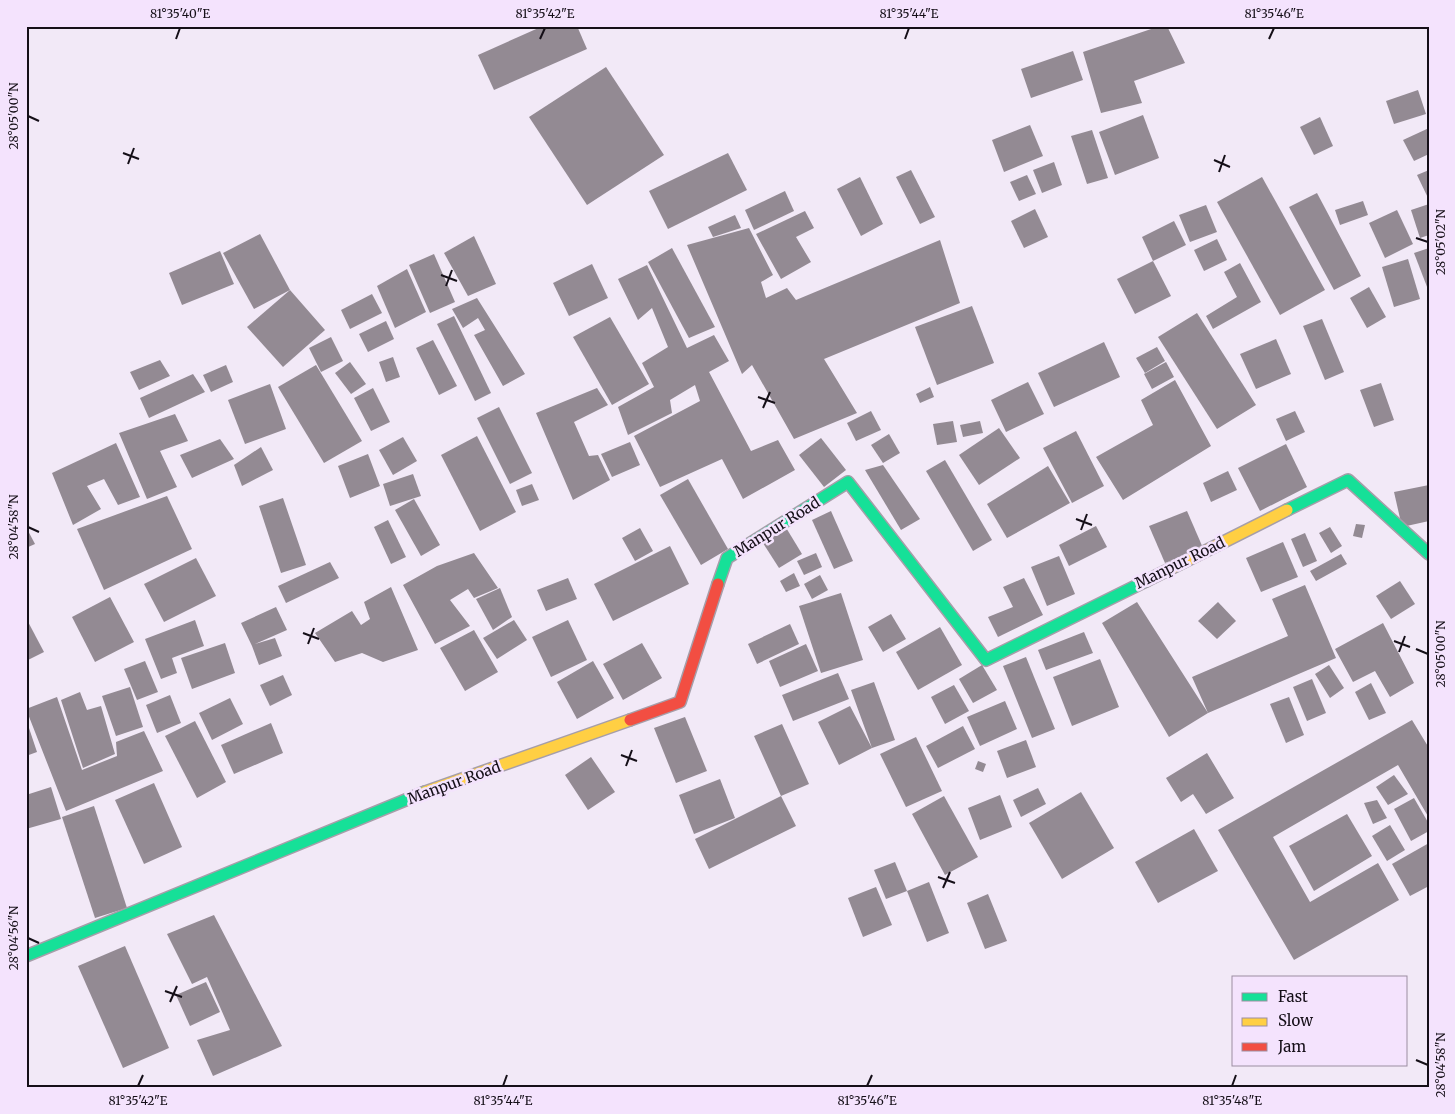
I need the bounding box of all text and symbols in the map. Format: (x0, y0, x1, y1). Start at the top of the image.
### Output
text: 81°35'40"E (150, 6, 210, 21)
text: 81°35'42"E (516, 6, 575, 21)
text: 81°35'44"E (880, 6, 939, 21)
text: 81°35'46"E (1244, 6, 1304, 21)
text: 28°05'00"N (6, 82, 21, 150)
text: 28°05'02"N (1433, 208, 1448, 275)
street label: Manpur Road (730, 493, 823, 561)
text: 28°04'58"N (6, 494, 21, 560)
street label: Manpur Road (1132, 533, 1228, 593)
text: 28°05'00"N (1433, 620, 1448, 688)
street label: Manpur Road (405, 757, 503, 808)
text: 28°04'56"N (6, 905, 21, 970)
legend (1232, 976, 1408, 1066)
text: Fast (1278, 987, 1308, 1006)
text: Slow (1278, 1011, 1313, 1030)
text: 28°04'58"N (1433, 1032, 1448, 1098)
text: Jam (1277, 1037, 1306, 1056)
text: 81°35'42"E (109, 1093, 168, 1108)
text: 81°35'44"E (474, 1093, 533, 1108)
text: 81°35'46"E (837, 1093, 897, 1108)
text: 81°35'48"E (1202, 1093, 1262, 1108)

